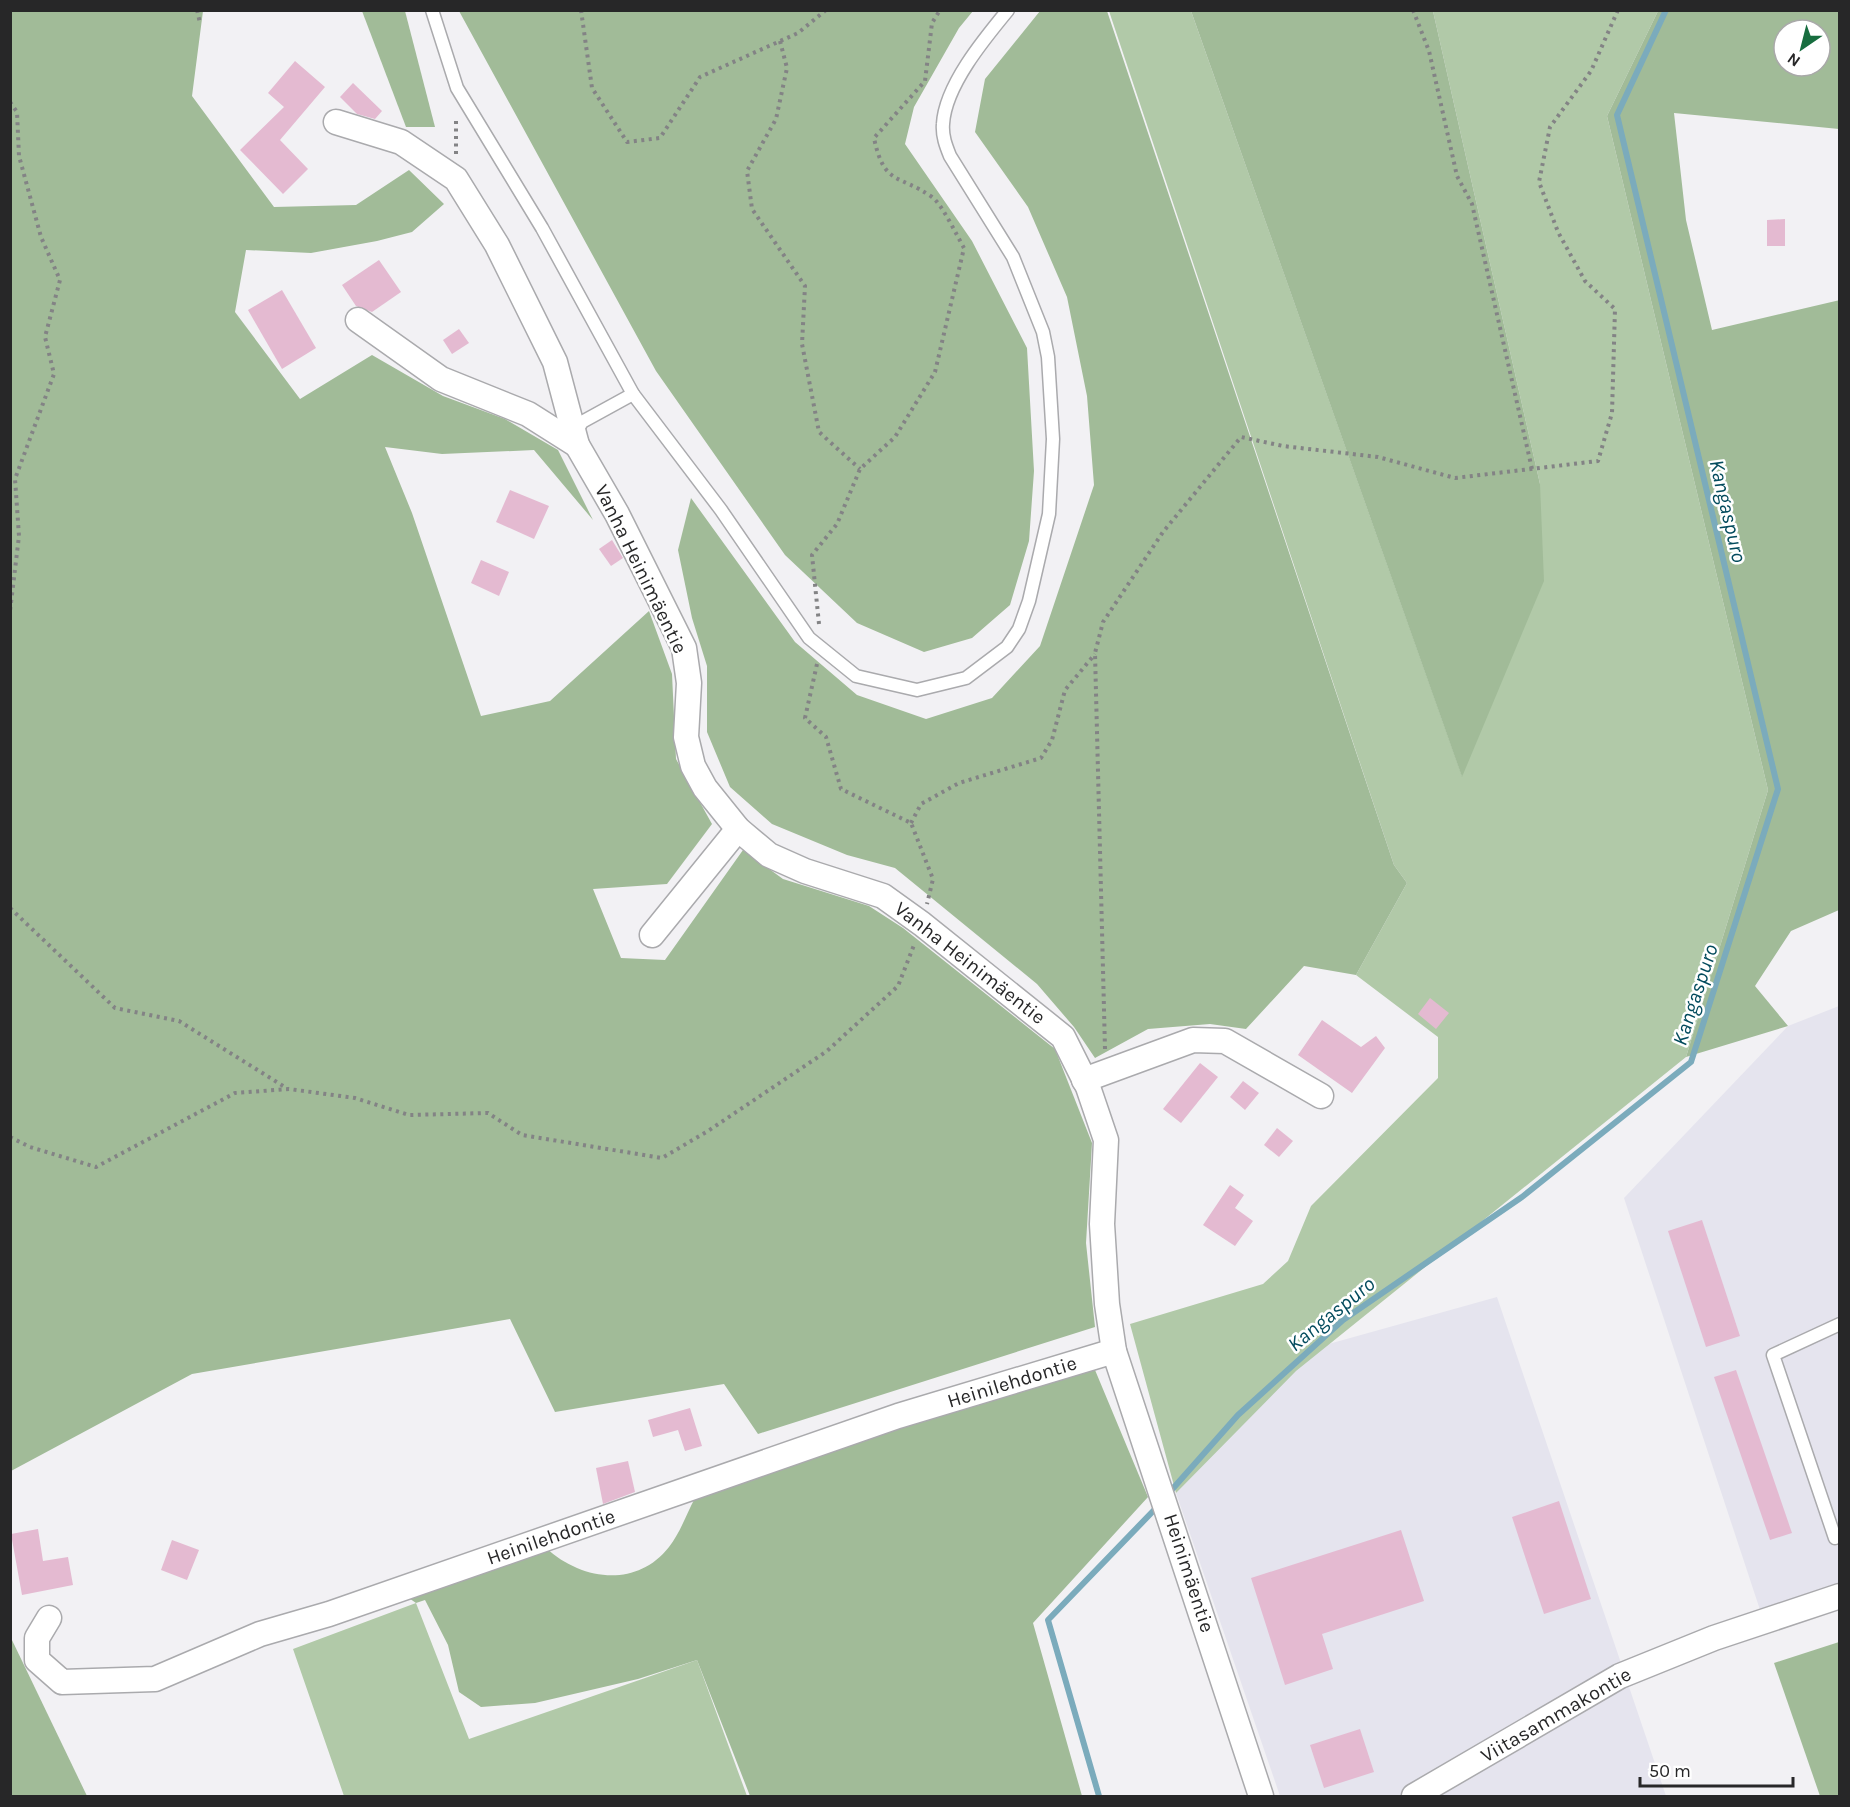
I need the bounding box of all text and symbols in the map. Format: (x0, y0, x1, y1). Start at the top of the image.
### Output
north arrow (1772, 18, 1832, 78)
text: N (1784, 49, 1804, 71)
water label: Kangaspuro (1705, 457, 1752, 565)
street label: Vanha Heinimäentie (590, 481, 692, 657)
street label: Vanha Heinimäentie (890, 897, 1050, 1029)
water label: Kangaspuro (1667, 941, 1723, 1049)
water label: Kangaspuro (1283, 1271, 1380, 1356)
street label: Heinilehdontie (944, 1351, 1080, 1413)
street label: Heinilehdontie (484, 1504, 618, 1570)
street label: Heinimäentie (1159, 1511, 1219, 1635)
street label: Viitasammakontie (1477, 1663, 1635, 1767)
scale bar (1640, 1750, 1793, 1788)
text: 50 m (1649, 1760, 1691, 1782)

